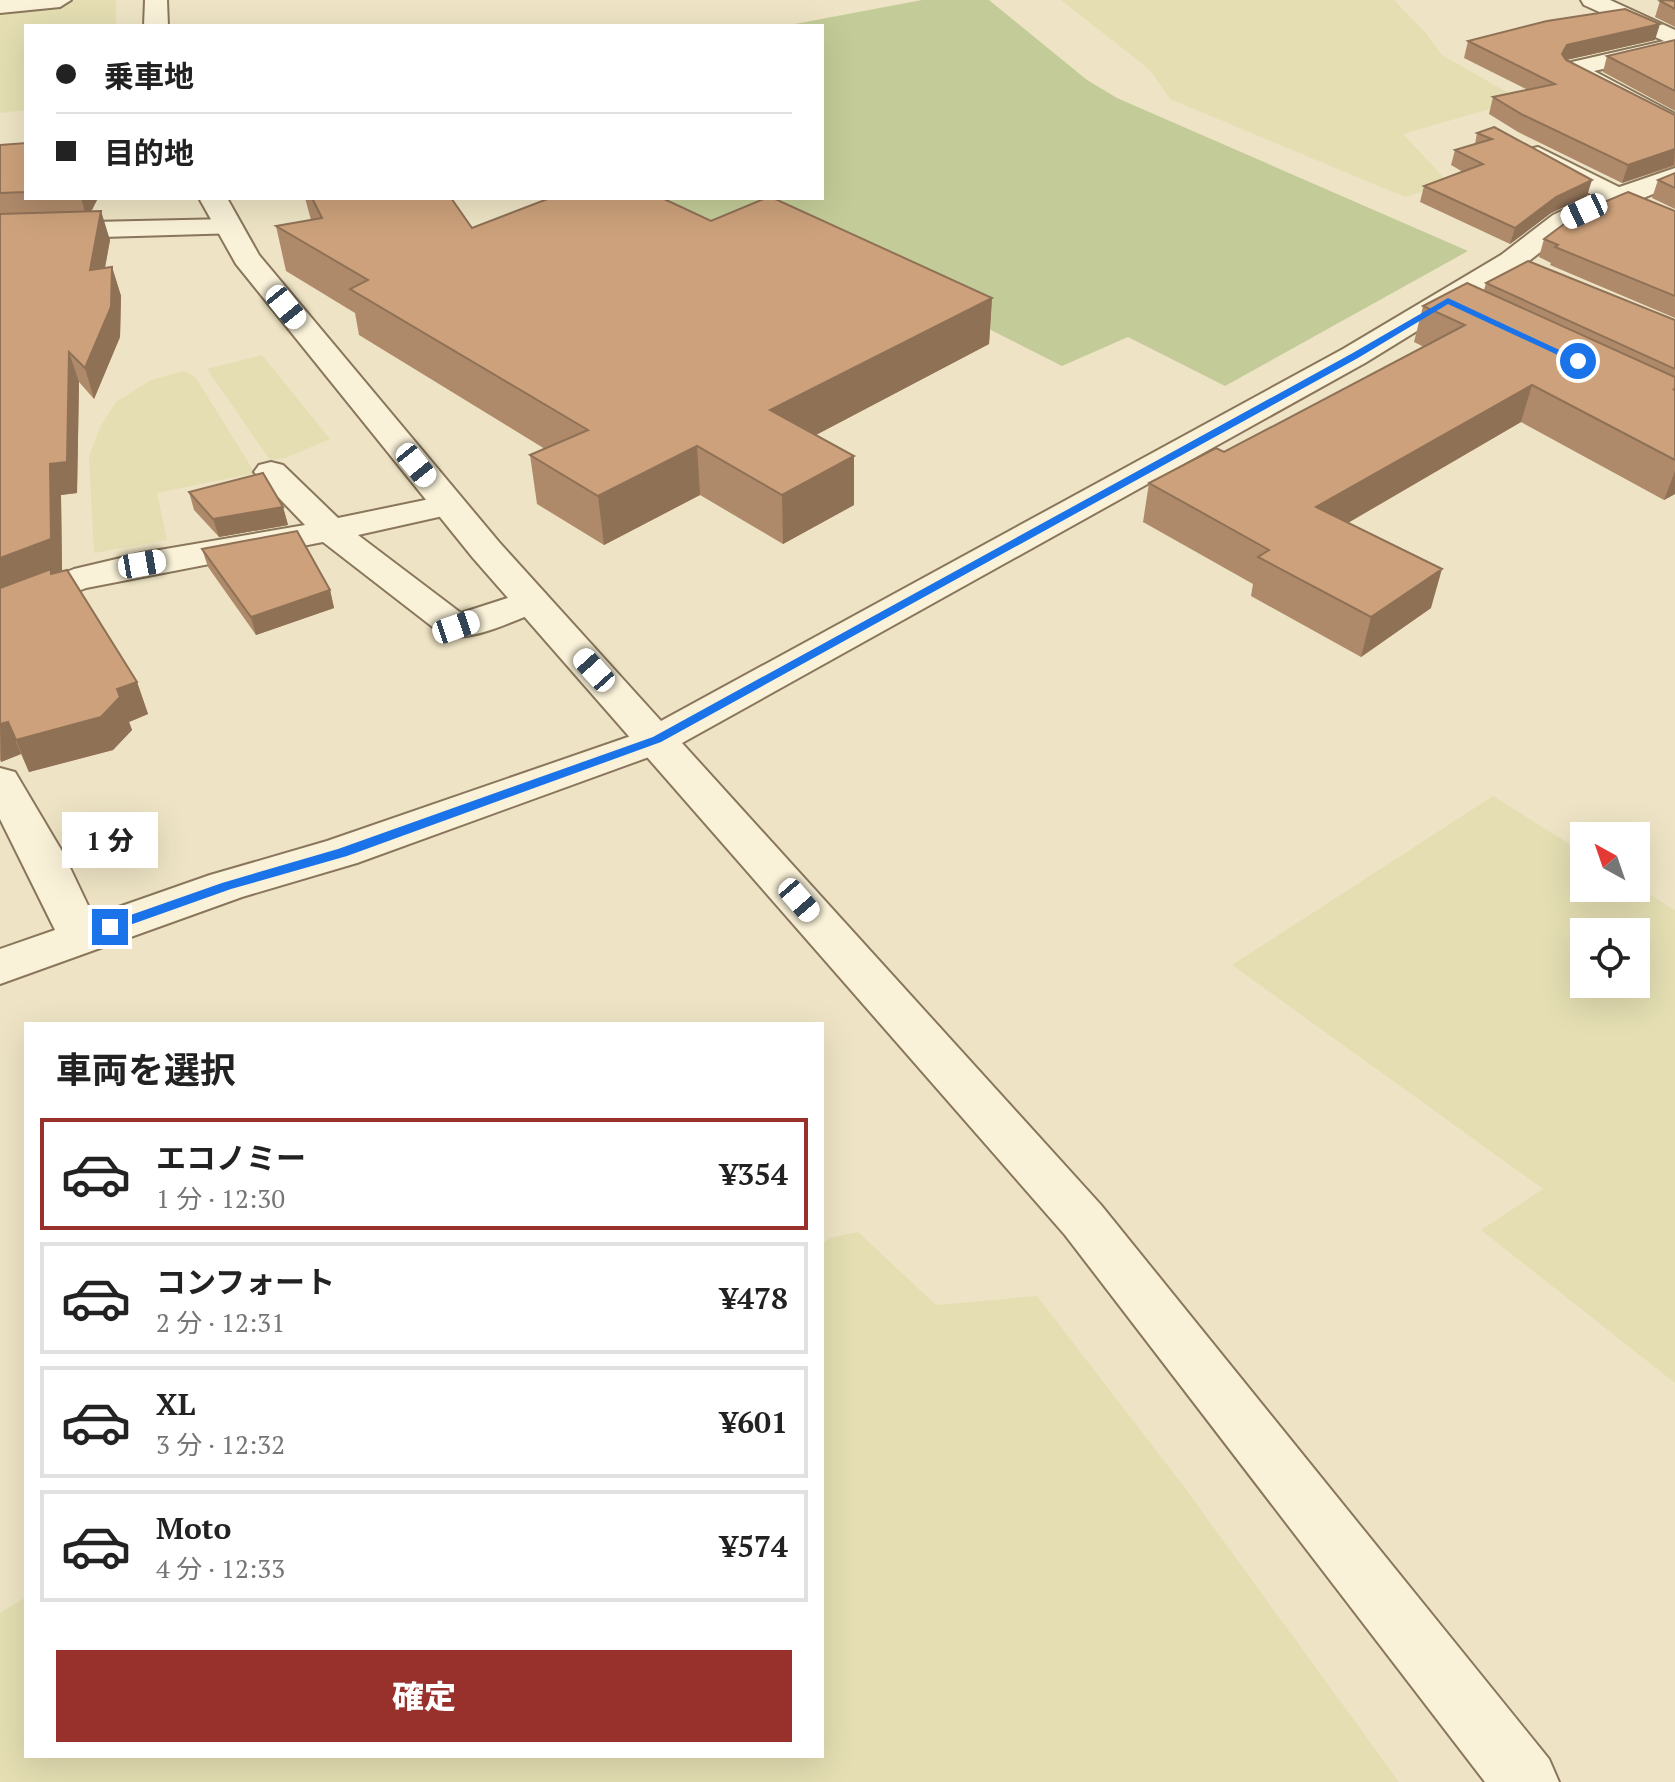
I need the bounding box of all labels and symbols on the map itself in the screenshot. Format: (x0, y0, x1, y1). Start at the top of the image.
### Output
car (1557, 190, 1611, 232)
car (262, 281, 310, 333)
route start (1560, 343, 1596, 379)
car (392, 439, 440, 491)
car (116, 548, 168, 580)
car (429, 608, 483, 646)
car (569, 644, 619, 696)
callout: 1 分 (62, 811, 158, 867)
north arrow (1570, 822, 1650, 902)
car (774, 874, 824, 926)
route end (92, 909, 128, 945)

